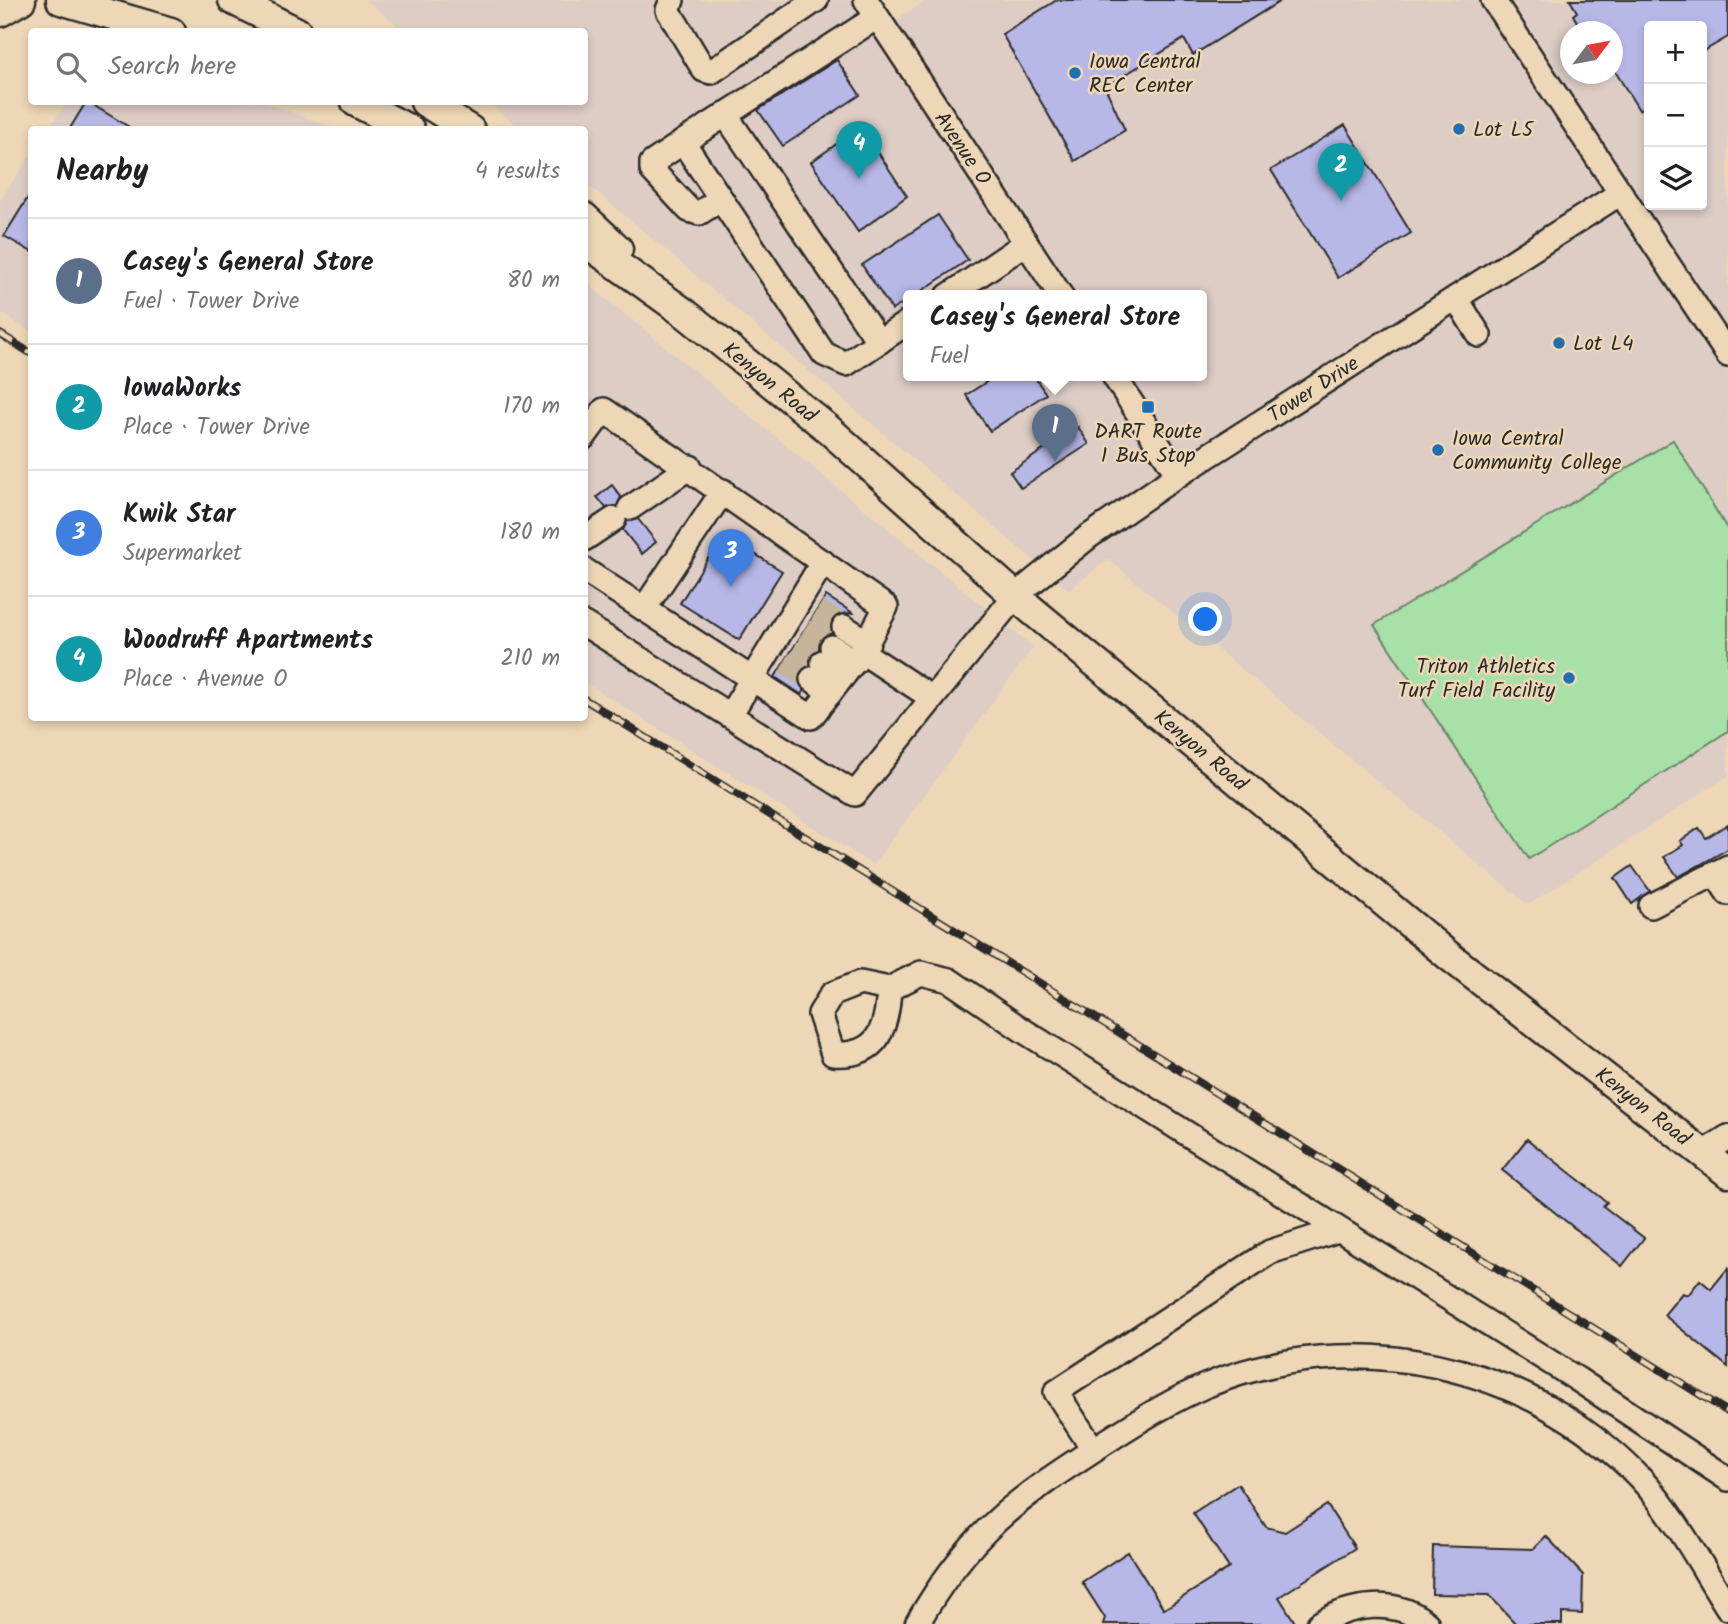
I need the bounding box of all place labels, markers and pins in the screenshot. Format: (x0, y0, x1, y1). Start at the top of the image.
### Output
place label: Iowa Central REC Center (1089, 46, 1201, 103)
marker: Iowa Central REC Center (1067, 65, 1083, 81)
place label: Lot L5 (1473, 114, 1535, 147)
pin: 4 (836, 121, 882, 179)
marker: Lot L5 (1451, 121, 1467, 137)
pin: 2 (1318, 143, 1364, 201)
place label: Lot L4 (1573, 328, 1634, 361)
marker: Lot L4 (1551, 335, 1567, 351)
marker: DART Route 1 Bus Stop (1140, 399, 1156, 415)
pin: 1 (1032, 404, 1078, 462)
place label: DART Route 1 Bus Stop (1094, 416, 1202, 473)
place label: Iowa Central Community College (1452, 423, 1622, 480)
marker: Iowa Central Community College (1430, 442, 1446, 458)
pin: 3 (708, 529, 754, 587)
place label: Triton Athletics Turf Field Facility (1398, 651, 1555, 708)
marker: Triton Athletics Turf Field Facility (1561, 670, 1577, 686)

